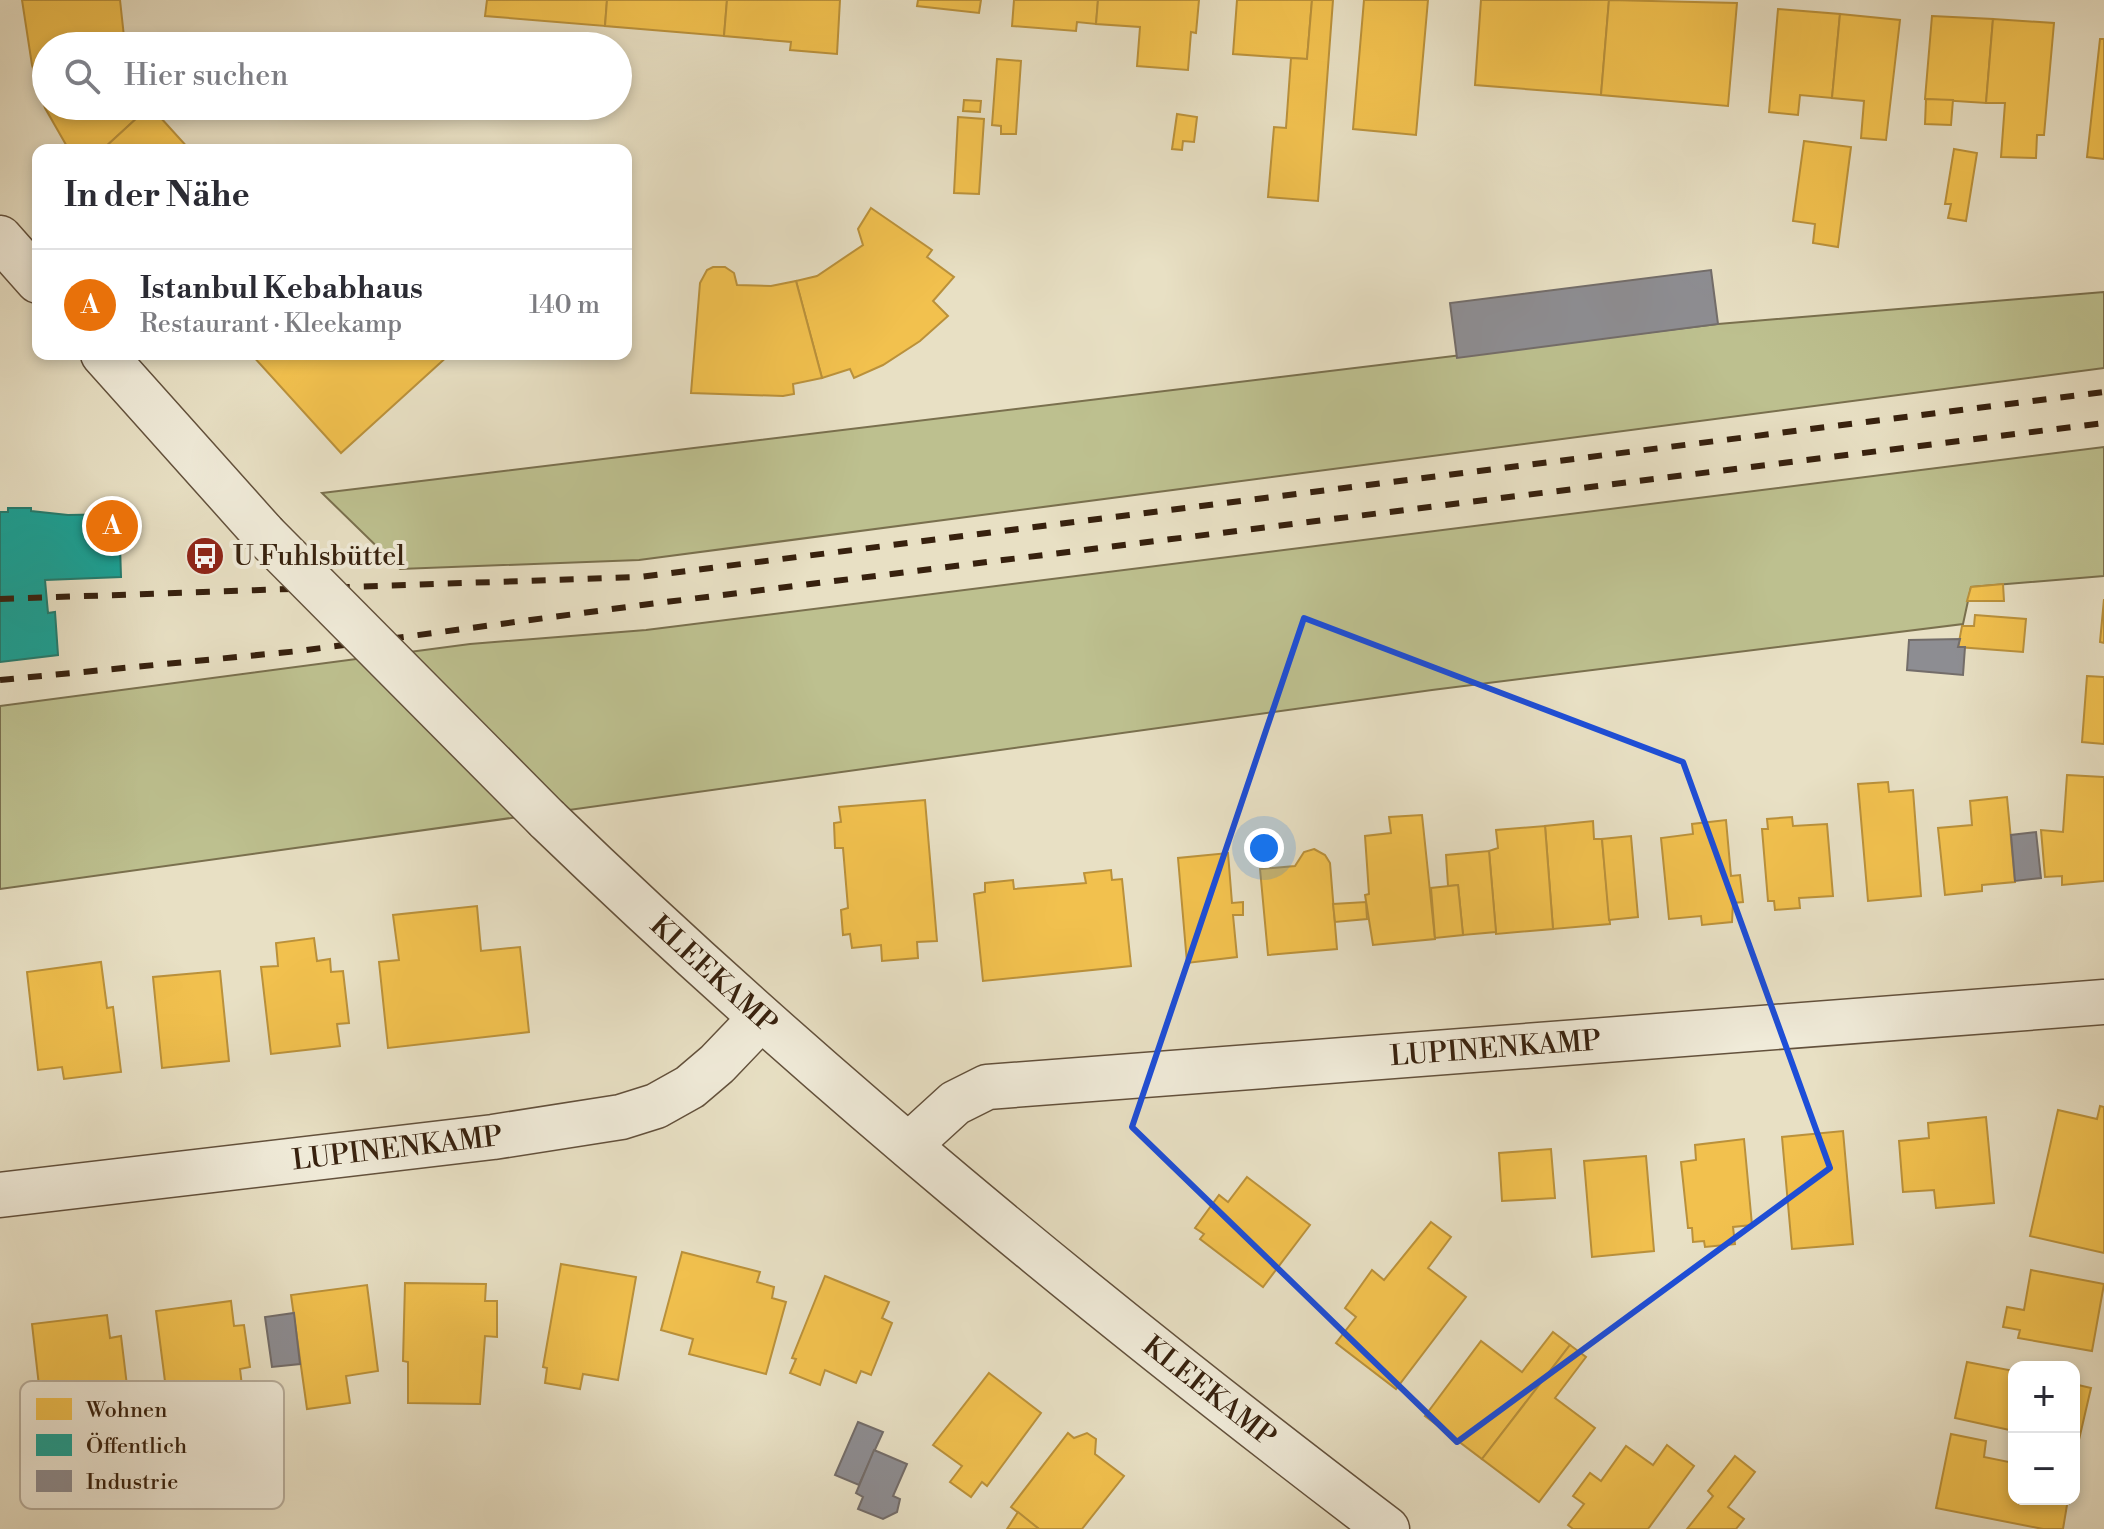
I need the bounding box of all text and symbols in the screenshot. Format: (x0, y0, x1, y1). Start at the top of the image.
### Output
search box (32, 32, 632, 120)
icon: search (60, 54, 104, 98)
text: Hier suchen (124, 57, 288, 95)
text: In der Nähe (64, 175, 250, 217)
text: Istanbul Kebabhaus (140, 270, 423, 308)
text: A (81, 289, 99, 321)
text: 140 m (529, 289, 600, 321)
text: Restaurant · Kleekamp (140, 308, 402, 340)
pin: A (86, 496, 138, 556)
bus stop icon: U Fuhlsbüttel (184, 535, 226, 577)
place label: U Fuhlsbüttel (233, 539, 405, 574)
your location (1244, 828, 1284, 868)
street label: KLEEKAMP (643, 908, 785, 1041)
street label: LUPINENKAMP (1389, 1023, 1602, 1074)
street label: LUPINENKAMP (290, 1119, 504, 1178)
street label: KLEEKAMP (1136, 1328, 1283, 1455)
map controls (2008, 1361, 2080, 1505)
button: + (2008, 1361, 2080, 1433)
legend (20, 1381, 284, 1509)
text: Wohnen (85, 1397, 167, 1424)
text: Öffentlich (86, 1432, 187, 1460)
button: − (2008, 1433, 2080, 1505)
text: Industrie (86, 1469, 178, 1496)

